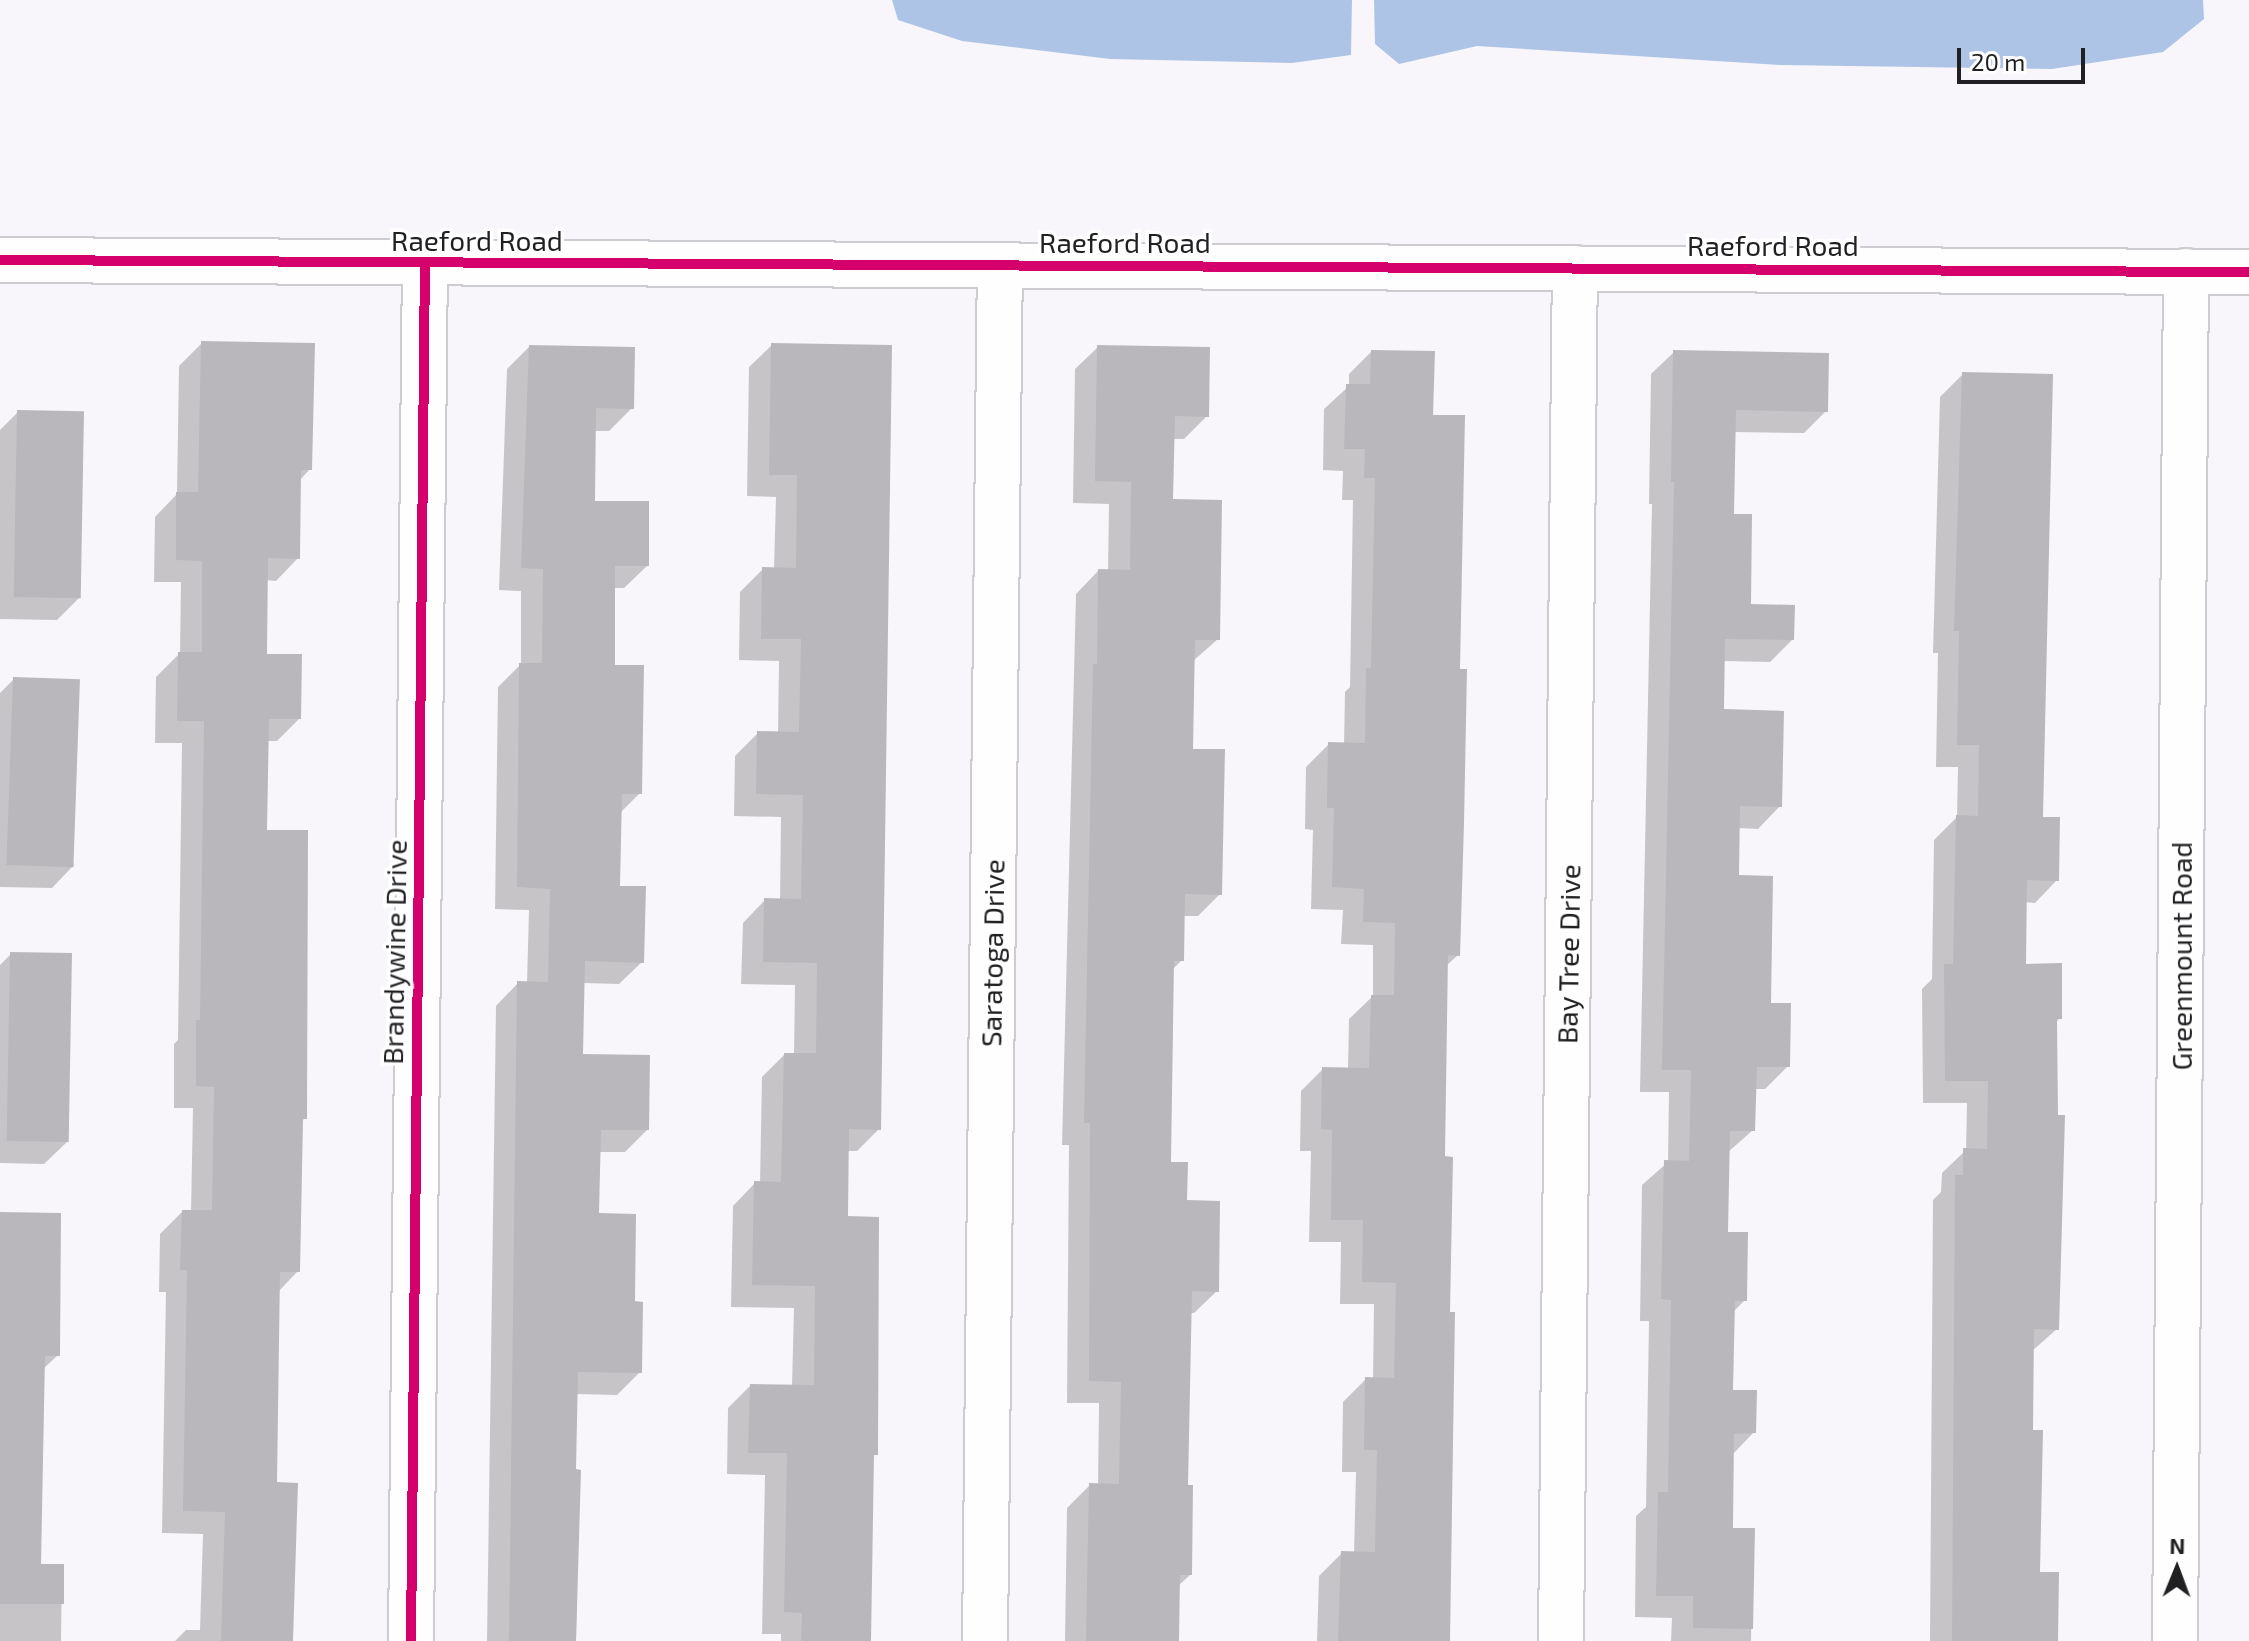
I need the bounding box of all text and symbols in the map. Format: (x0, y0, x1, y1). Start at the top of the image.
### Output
scale bar (1961, 32, 2089, 82)
text: 20 m (1971, 47, 2025, 76)
street label: Raeford Road (391, 223, 563, 257)
street label: Raeford Road (1039, 225, 1211, 259)
street label: Raeford Road (1687, 228, 1859, 262)
street label: Brandywine Drive (375, 839, 413, 1065)
street label: Greenmount Road (2164, 842, 2198, 1070)
street label: Saratoga Drive (974, 859, 1010, 1047)
street label: Bay Tree Drive (1550, 863, 1586, 1045)
north arrow (2137, 1529, 2217, 1609)
text: N (2169, 1532, 2186, 1558)

